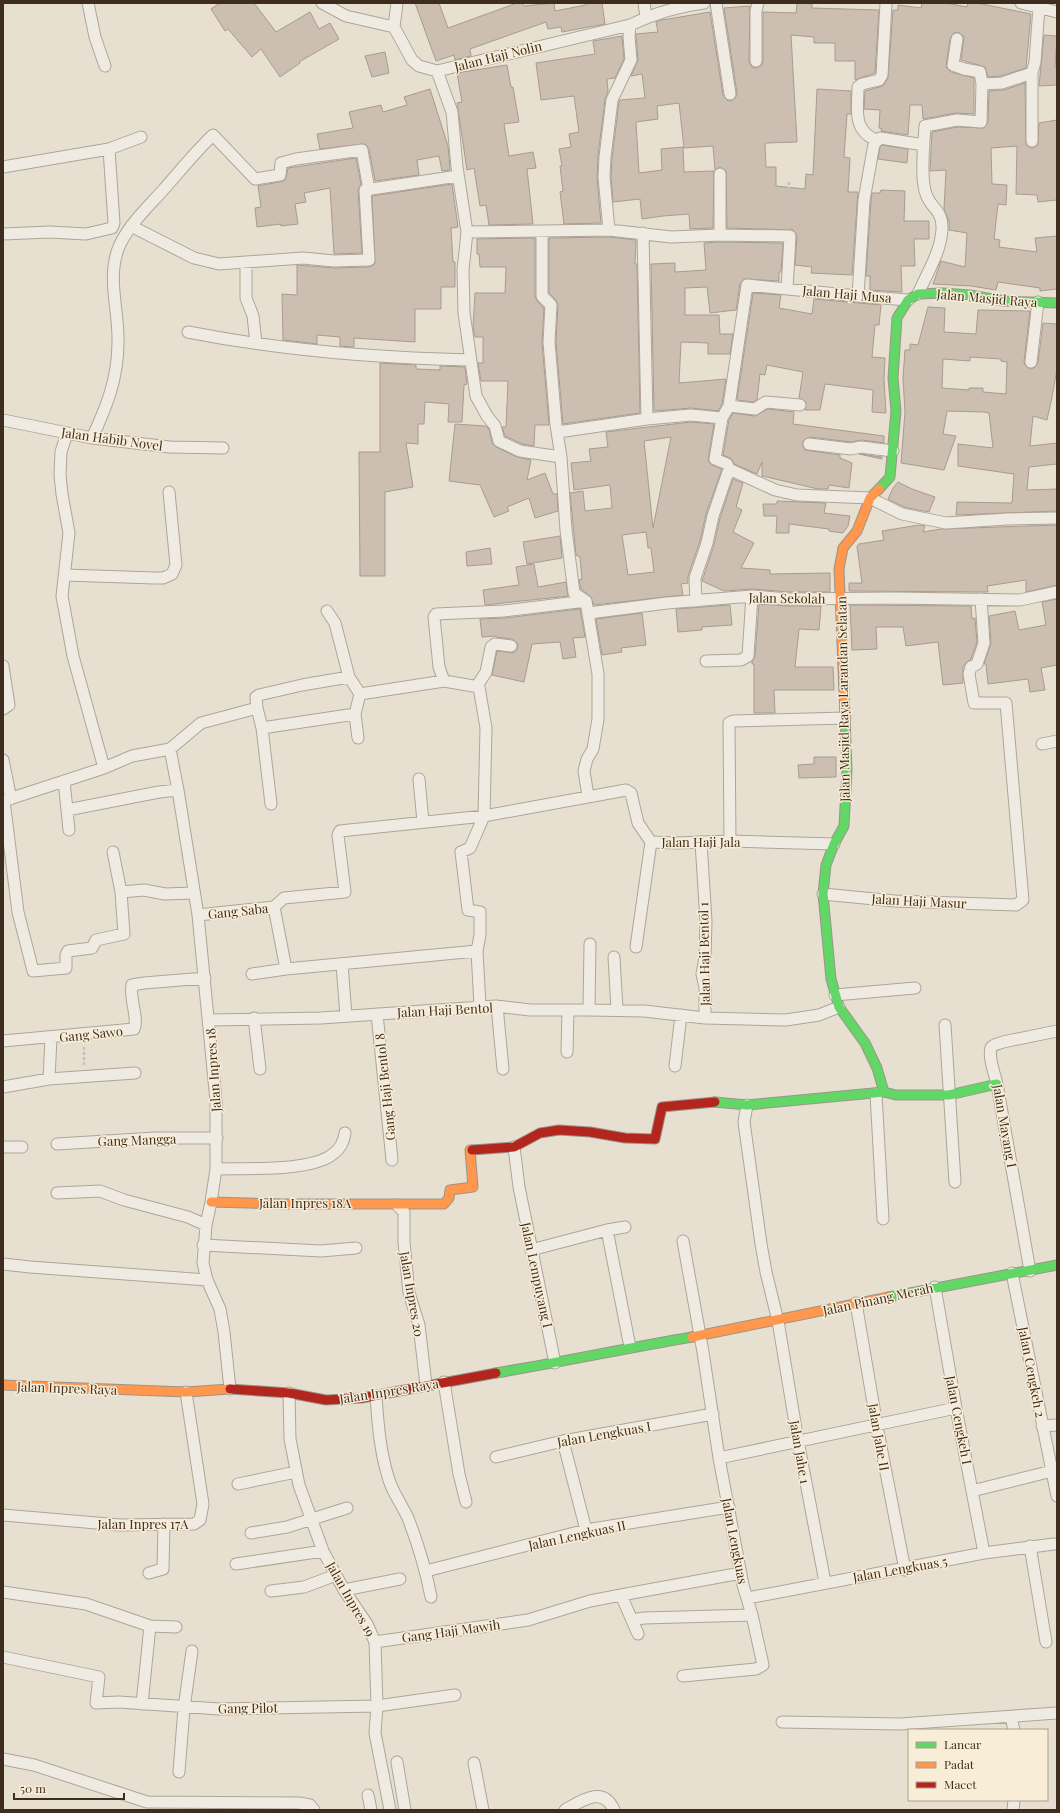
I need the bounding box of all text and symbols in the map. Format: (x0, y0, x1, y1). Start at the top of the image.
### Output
street label: Jalan Haji Nolin (451, 36, 544, 75)
street label: Jalan Haji Musa (801, 281, 893, 306)
street label: Jalan Masjid Raya (935, 285, 1039, 310)
street label: Jalan Habib Novel (59, 423, 164, 454)
street label: Jalan Sekolah (747, 588, 826, 607)
street label: Jalan Masjid Raya Larandan Selatan (832, 596, 853, 803)
street label: Jalan Haji Jala (660, 833, 741, 850)
street label: Jalan Haji Masur (870, 889, 967, 911)
street label: Gang Saba (207, 899, 269, 922)
street label: Jalan Haji Bentol 1 (694, 902, 713, 1007)
street label: Jalan Haji Bentol (396, 998, 494, 1021)
street label: Gang Sawo (58, 1022, 124, 1045)
street label: Jalan Inpres 18 (201, 1027, 224, 1114)
street label: Gang Haji Bentol 8 (370, 1032, 399, 1142)
street label: Jalan Mayang I (990, 1082, 1021, 1169)
street label: Gang Mangga (97, 1130, 177, 1149)
street label: Jalan Inpres 18A (258, 1194, 352, 1211)
street label: Jalan Lempuyang I (518, 1220, 557, 1329)
street label: Jalan Inpres 20 (396, 1249, 428, 1338)
street label: Jalan Pinang Merah (820, 1278, 935, 1319)
street label: Jalan Cengkeh 2 (1015, 1324, 1050, 1419)
street label: Jalan Cengkeh I (942, 1373, 976, 1466)
street label: Jalan Inpres Raya (337, 1374, 440, 1407)
street label: Jalan Inpres Raya (16, 1377, 118, 1398)
street label: Jalan Jahe II (865, 1401, 894, 1472)
street label: Jalan Lengkuas I (555, 1417, 652, 1450)
street label: Jalan Jahe 1 (786, 1418, 814, 1485)
street label: Jalan Lengkuas (719, 1495, 752, 1586)
street label: Jalan Inpres 17A (97, 1515, 189, 1532)
street label: Jalan Lengkuas II (526, 1516, 627, 1553)
street label: Jalan Lengkuas 5 (850, 1552, 949, 1585)
street label: Jalan Inpres 19 (323, 1557, 380, 1639)
street label: Gang Haji Mawih (401, 1615, 502, 1646)
street label: Gang Pilot (218, 1698, 279, 1717)
legend (908, 1729, 1048, 1801)
text: Lancar (944, 1736, 982, 1752)
text: Padat (944, 1756, 975, 1772)
scale bar (14, 1775, 124, 1801)
text: Macet (944, 1776, 977, 1792)
text: 50 m (20, 1780, 46, 1796)

